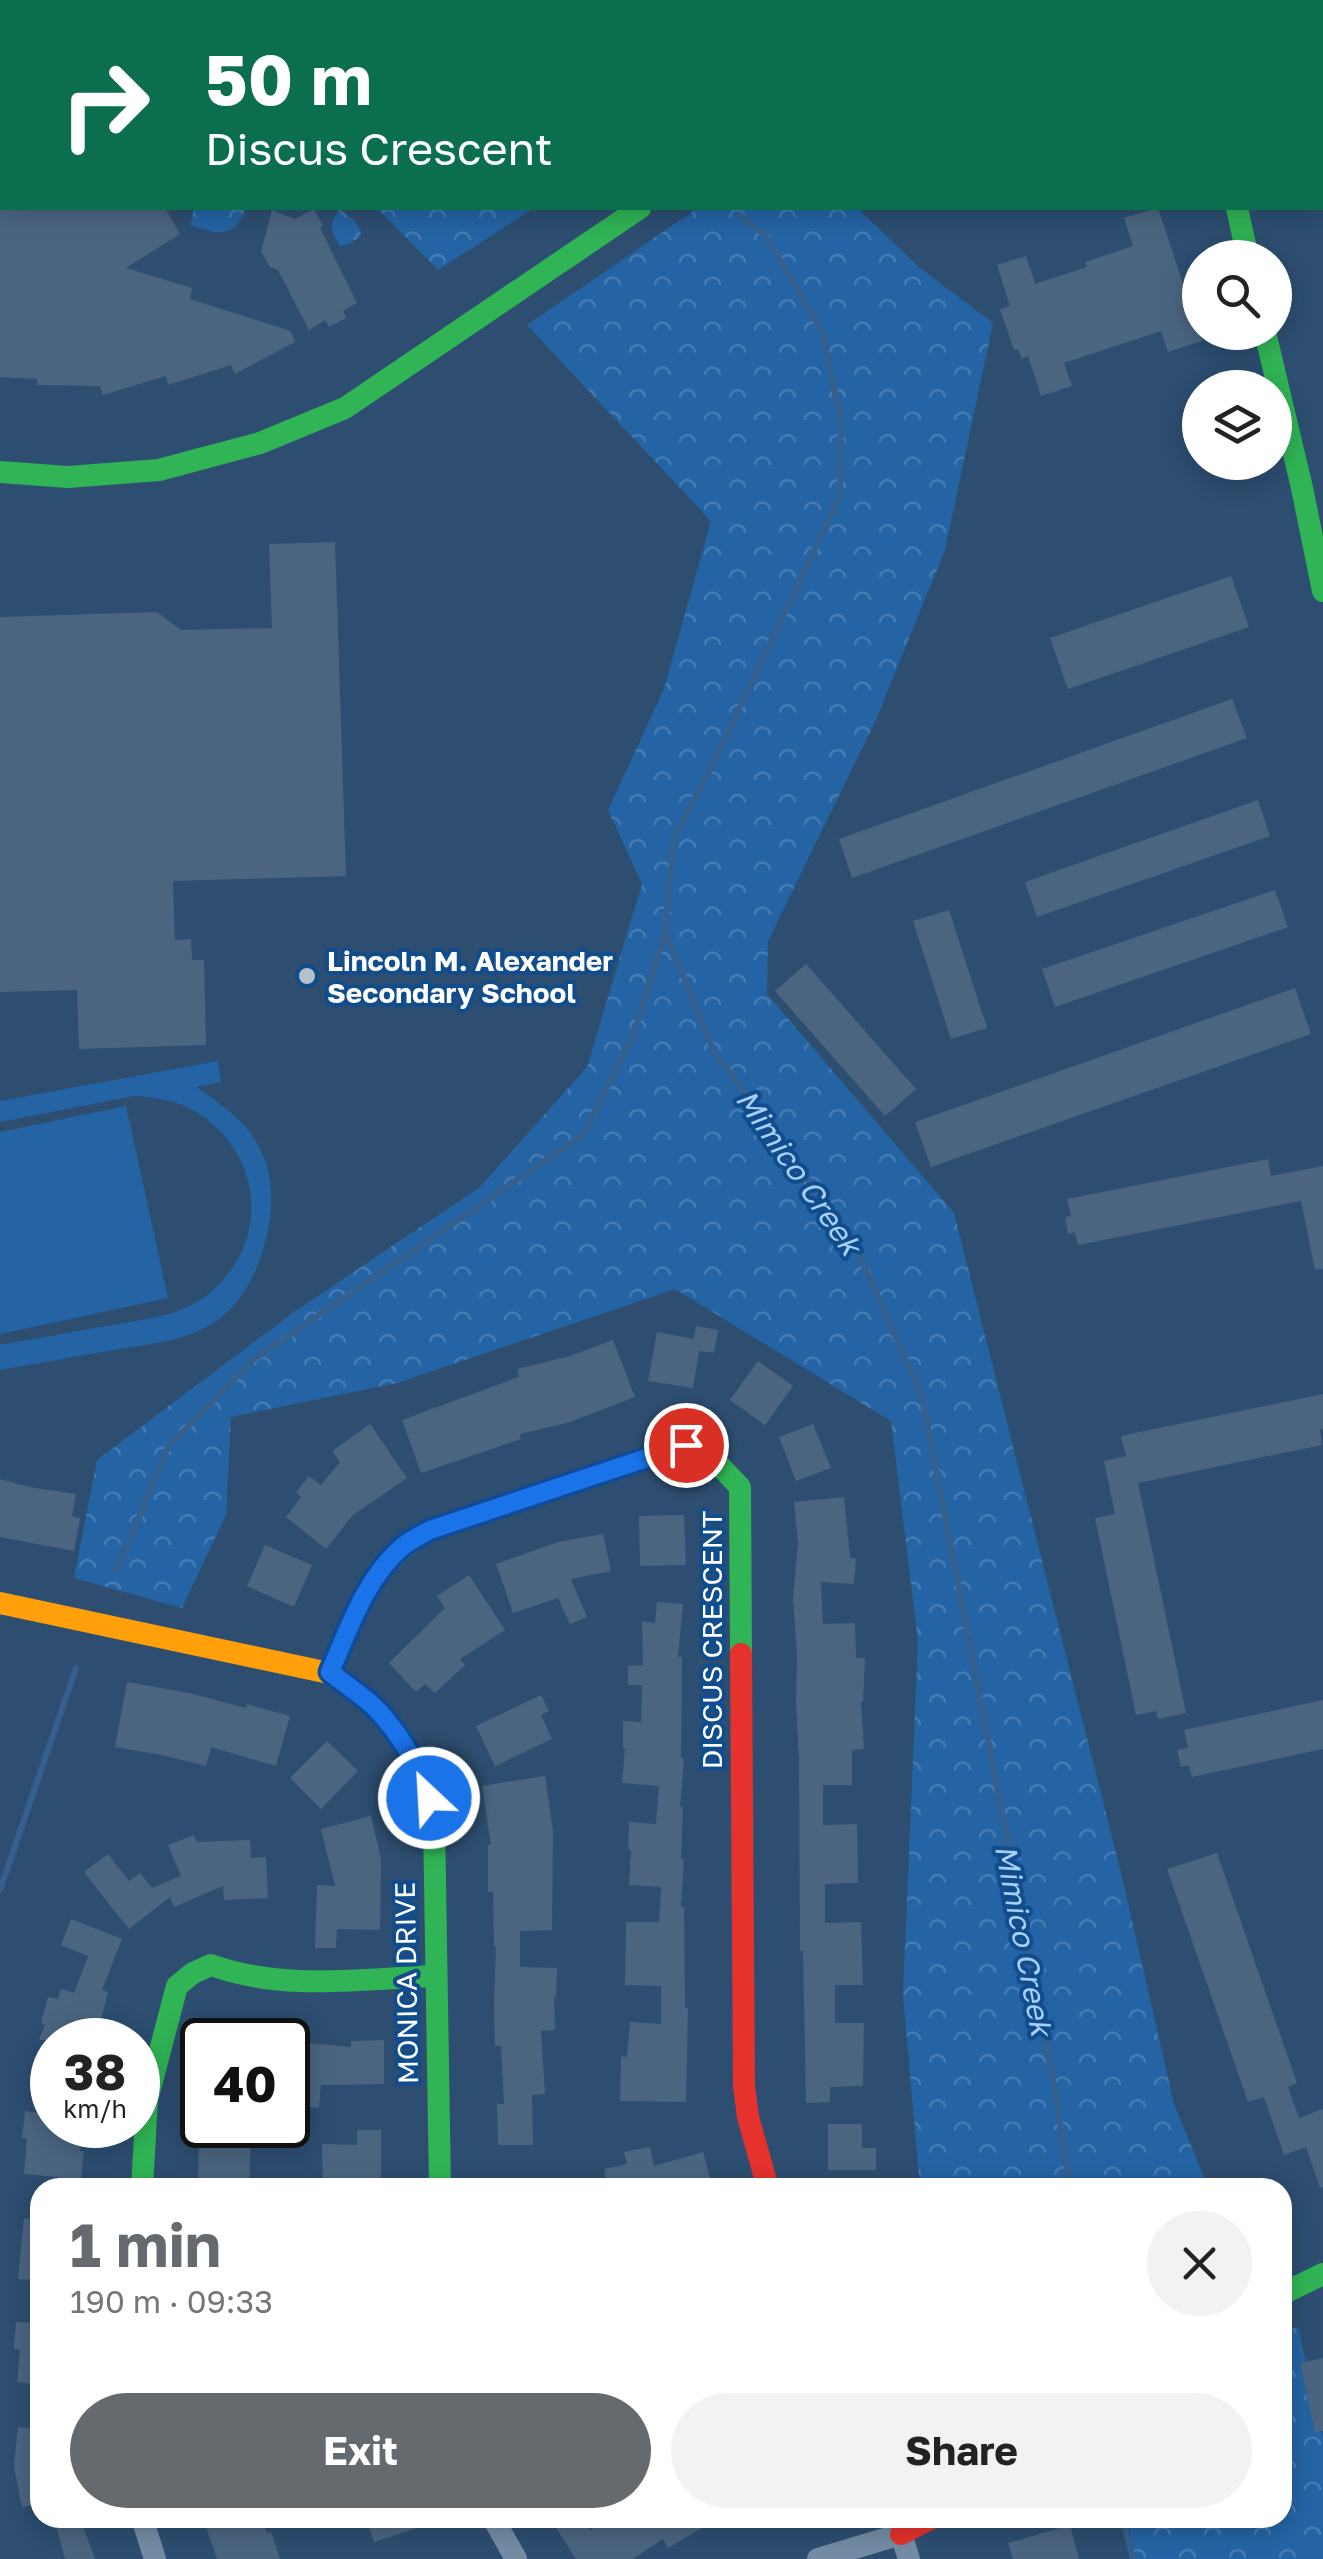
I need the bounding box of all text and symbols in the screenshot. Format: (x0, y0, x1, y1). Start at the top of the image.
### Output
text: 50 m (205, 36, 372, 120)
icon: right (40, 40, 170, 170)
text: Discus Crescent (205, 121, 553, 175)
map controls (1182, 240, 1292, 480)
button: search (1182, 240, 1292, 350)
button: layers (1182, 370, 1292, 480)
place label: Lincoln M. Alexander Secondary School (327, 944, 613, 1009)
marker: Lincoln M. Alexander Secondary School (296, 965, 318, 987)
water label: Mimico Creek (729, 1082, 871, 1264)
pin (644, 1403, 729, 1488)
icon: arrive (659, 1418, 714, 1473)
street label: DISCUS CRESCENT (695, 1511, 728, 1769)
position arrow (377, 1746, 481, 1850)
water label: Mimico Creek (988, 1841, 1061, 2042)
street label: MONICA DRIVE (388, 1882, 424, 2084)
speed limit sign: 40 (180, 2018, 310, 2148)
text: 38 (64, 2041, 126, 2101)
text: km/h (63, 2093, 127, 2124)
text: 1 min (70, 2208, 221, 2280)
button: close (1147, 2211, 1252, 2316)
text: 190 m · 09:33 (70, 2282, 273, 2320)
button: Exit (70, 2393, 651, 2508)
button: Share (671, 2393, 1252, 2508)

